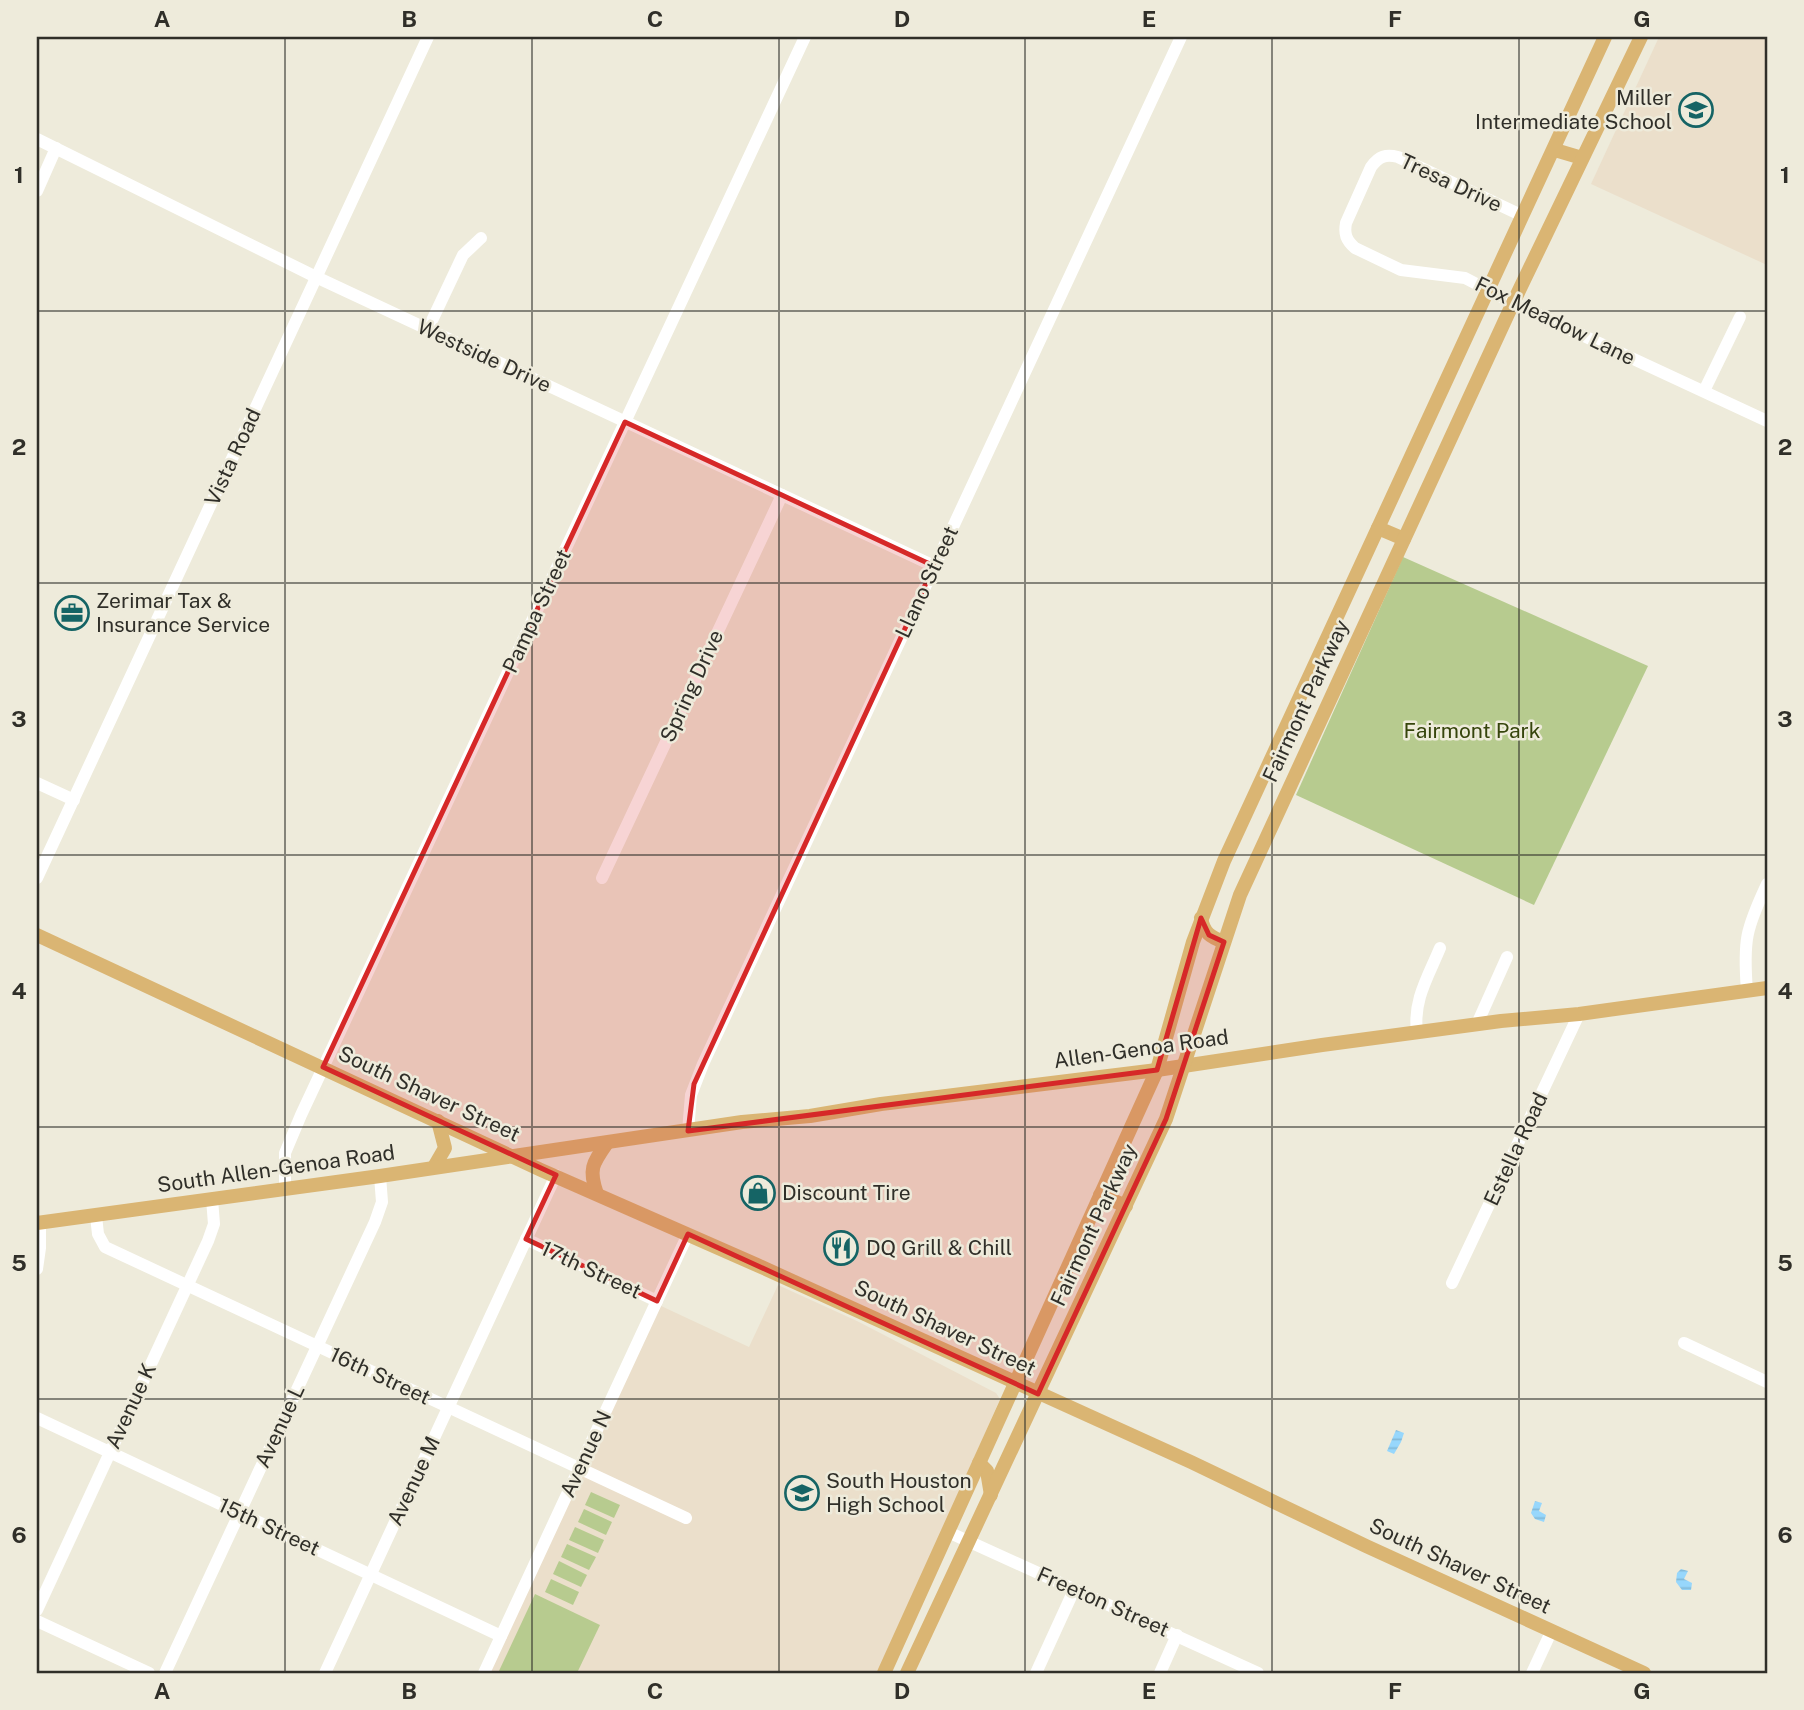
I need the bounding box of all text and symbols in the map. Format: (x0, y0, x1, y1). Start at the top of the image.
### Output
text: A (154, 5, 171, 32)
text: B (401, 5, 417, 32)
text: C (647, 5, 663, 32)
text: D (894, 5, 910, 32)
text: E (1142, 5, 1156, 32)
text: F (1388, 5, 1402, 32)
text: G (1633, 5, 1651, 32)
place label: Miller Intermediate School (1475, 85, 1672, 134)
school or university icon: Miller Intermediate School (1677, 91, 1715, 129)
street label: Tresa Drive (1396, 148, 1506, 217)
text: 1 (14, 161, 24, 188)
text: 1 (1780, 161, 1790, 188)
street label: Fox Meadow Lane (1471, 271, 1639, 370)
street label: Westside Drive (413, 314, 555, 397)
street label: Vista Road (199, 404, 266, 509)
text: 2 (12, 433, 26, 460)
text: 2 (1778, 433, 1792, 460)
street label: Llano Street (890, 522, 963, 642)
street label: Pampa Street (497, 545, 576, 677)
place label: Zerimar Tax & Insurance Service (96, 588, 270, 637)
office icon: Zerimar Tax & Insurance Service (53, 594, 91, 632)
street label: Fairmont Parkway (1257, 616, 1354, 786)
street label: Spring Drive (655, 626, 728, 746)
text: 3 (11, 705, 27, 732)
text: 3 (1777, 705, 1793, 732)
park label: Fairmont Park (1403, 718, 1541, 743)
text: 4 (11, 977, 27, 1004)
text: 4 (1777, 977, 1793, 1004)
street label: Allen-Genoa Road (1052, 1024, 1230, 1073)
street label: South Shaver Street (334, 1040, 524, 1147)
street label: Estella Road (1478, 1088, 1553, 1209)
street label: South Allen-Genoa Road (155, 1139, 396, 1198)
street label: Fairmont Parkway (1045, 1140, 1142, 1310)
shop icon: Discount Tire (739, 1174, 777, 1212)
place label: Discount Tire (782, 1180, 911, 1205)
restaurant icon: DQ Grill & Chill (822, 1229, 860, 1267)
street label: 17th Street (537, 1235, 645, 1304)
place label: DQ Grill & Chill (866, 1235, 1012, 1260)
text: 5 (11, 1249, 27, 1276)
text: 5 (1777, 1249, 1793, 1276)
street label: South Shaver Street (850, 1274, 1040, 1381)
street label: 16th Street (326, 1341, 435, 1410)
street label: Avenue K (100, 1359, 161, 1452)
street label: Avenue L (249, 1380, 310, 1472)
street label: Avenue N (555, 1406, 617, 1501)
street label: Avenue M (382, 1432, 445, 1529)
place label: South Houston High School (826, 1468, 972, 1517)
school or university icon: South Houston High School (783, 1474, 821, 1512)
street label: 15th Street (215, 1492, 324, 1561)
street label: South Shaver Street (1365, 1512, 1555, 1619)
text: 6 (11, 1521, 27, 1548)
text: 6 (1777, 1521, 1793, 1548)
street label: Freeton Street (1033, 1561, 1173, 1642)
text: A (154, 1677, 171, 1704)
text: B (401, 1677, 417, 1704)
text: C (647, 1677, 663, 1704)
text: D (894, 1677, 910, 1704)
text: E (1142, 1677, 1156, 1704)
text: F (1388, 1677, 1402, 1704)
text: G (1633, 1677, 1651, 1704)

